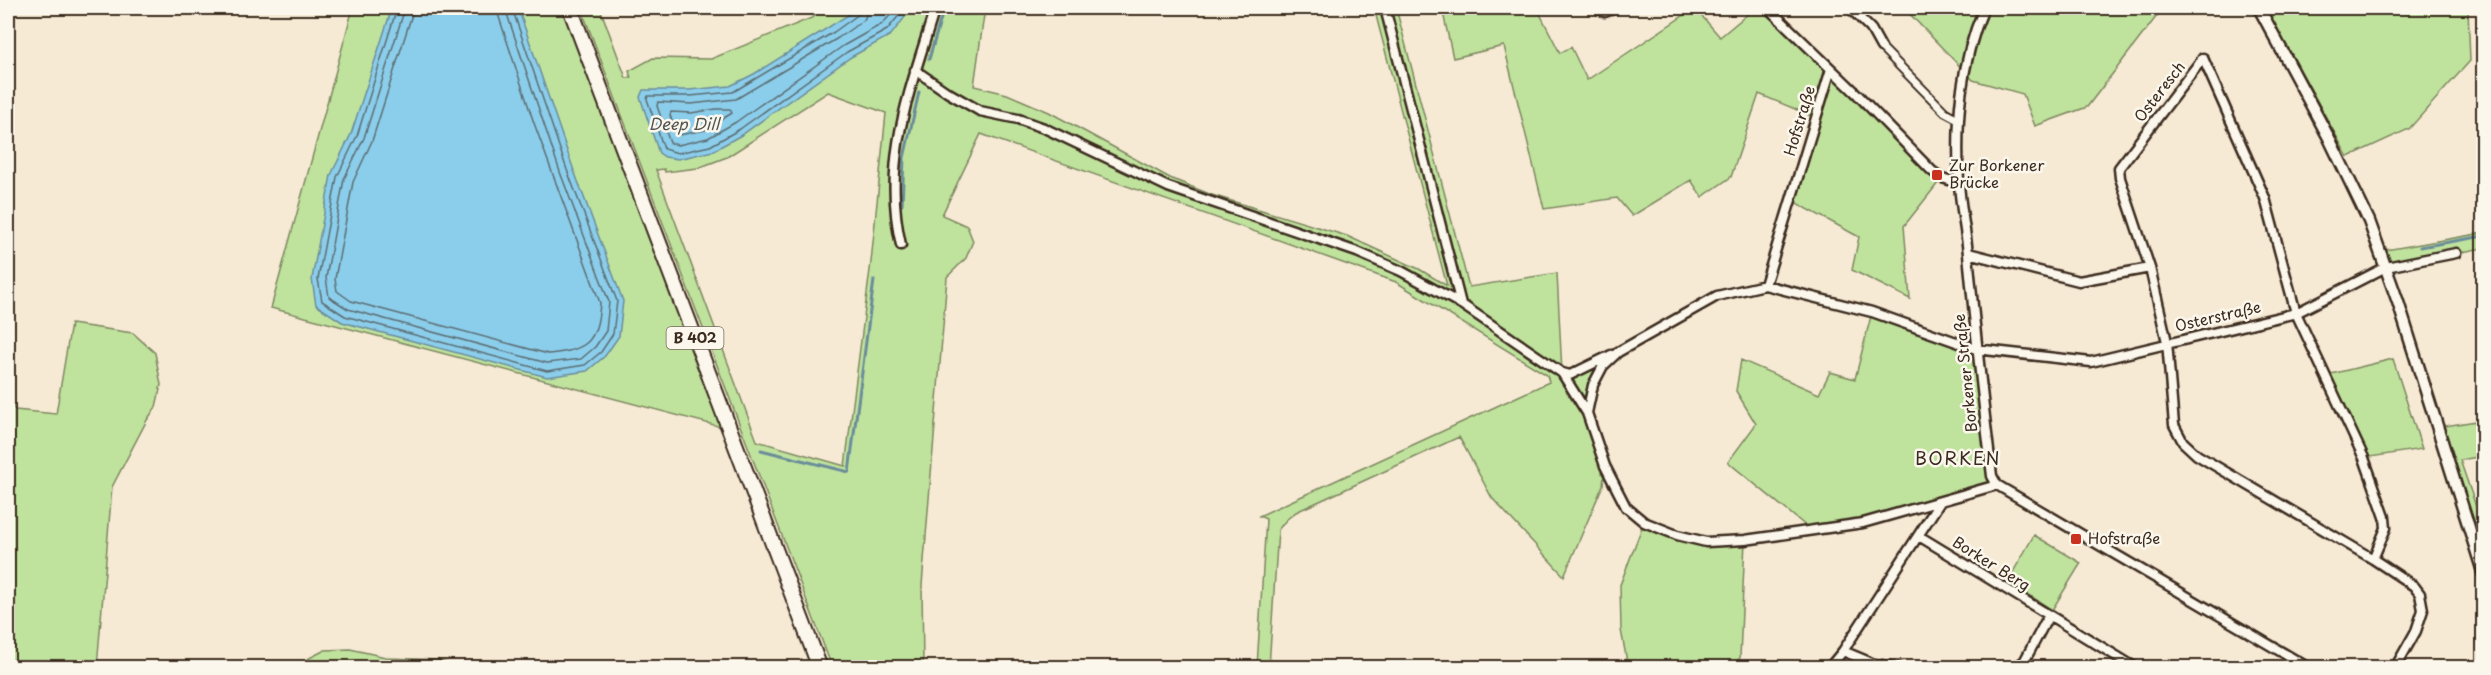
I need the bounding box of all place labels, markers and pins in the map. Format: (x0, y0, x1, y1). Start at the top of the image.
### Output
place label: Zur Borkener Brücke (1949, 153, 2045, 193)
marker: Zur Borkener Brücke (1930, 168, 1944, 182)
place label: Hofstraße (2088, 526, 2160, 549)
marker: Hofstraße (2069, 532, 2083, 546)

